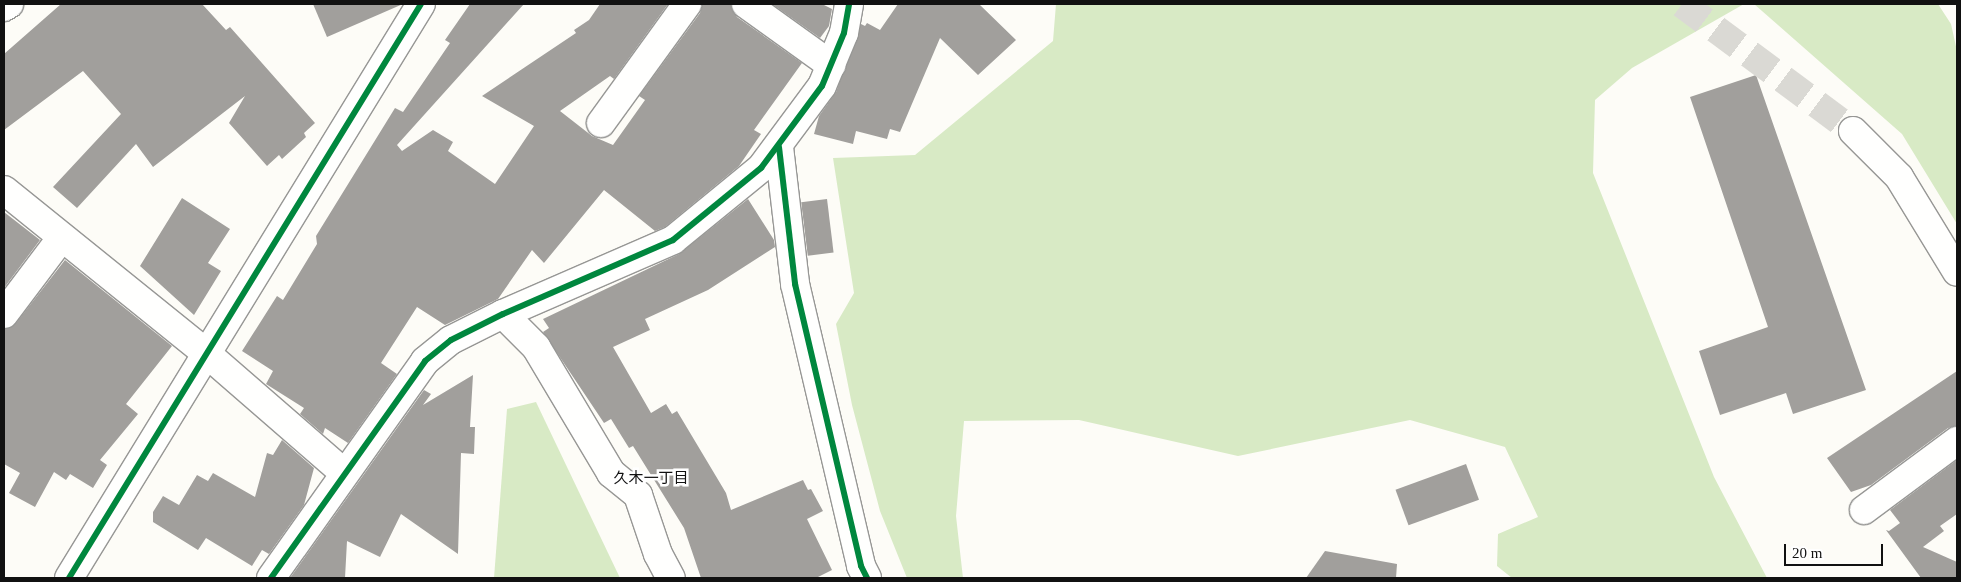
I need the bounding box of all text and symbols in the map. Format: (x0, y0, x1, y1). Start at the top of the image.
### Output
district label: 久木一丁目 (614, 470, 688, 488)
scale bar (1786, 534, 1885, 566)
text: 20 m (1792, 545, 1822, 561)

